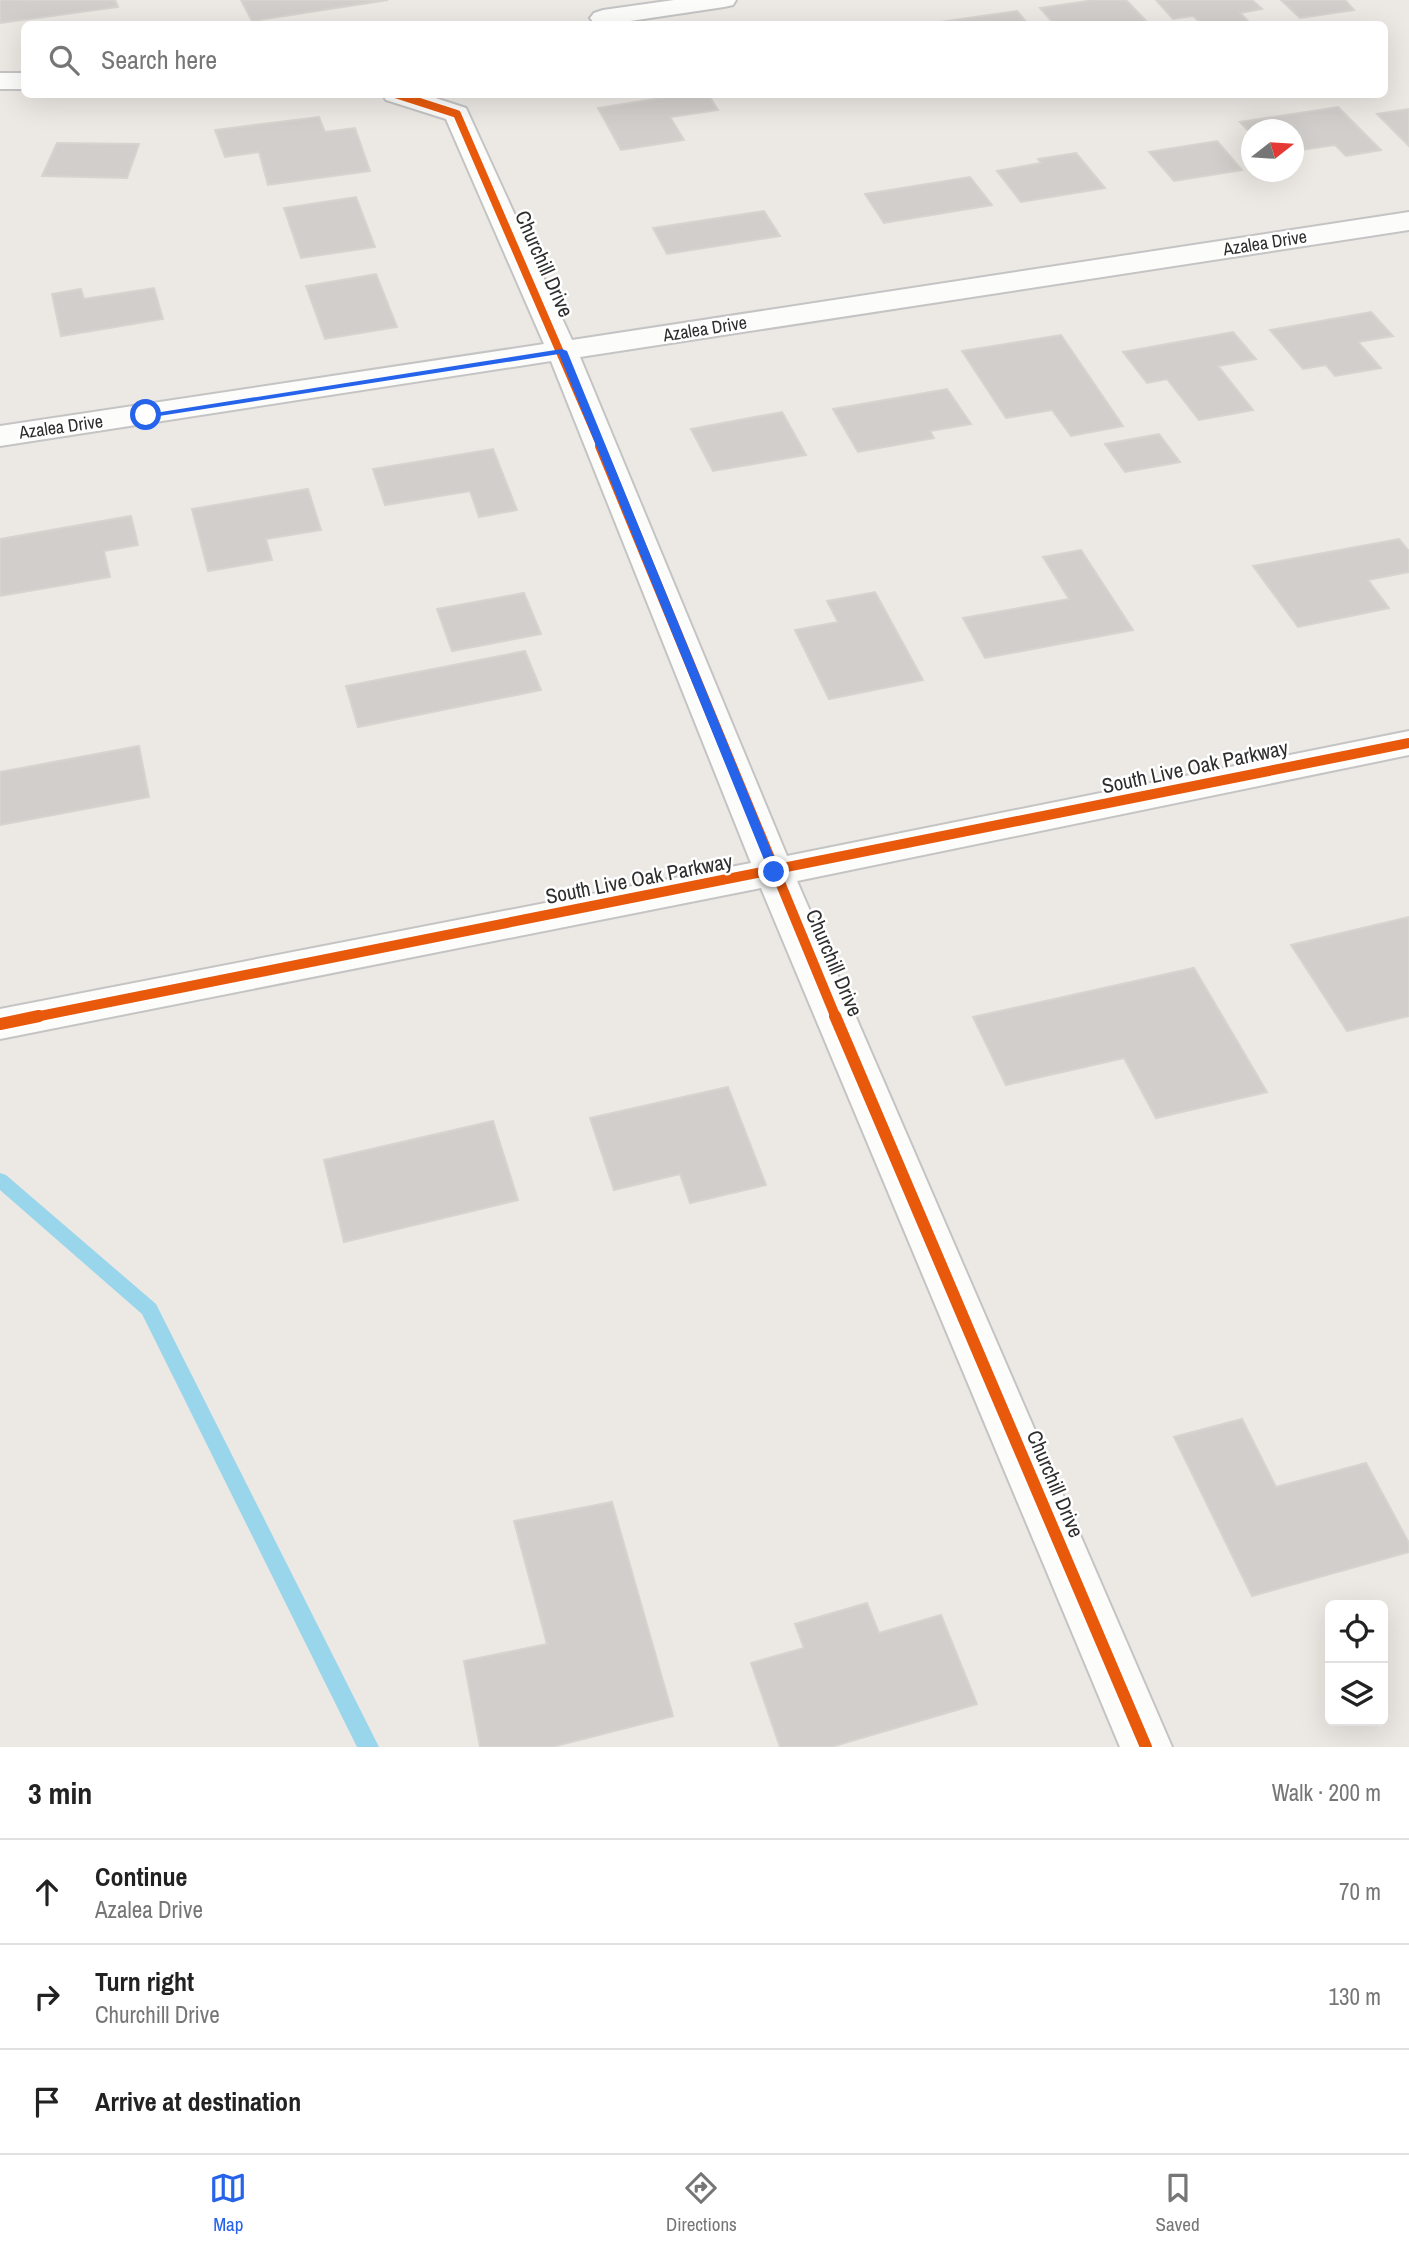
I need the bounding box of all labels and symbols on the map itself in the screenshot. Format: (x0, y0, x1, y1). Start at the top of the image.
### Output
north arrow (1241, 119, 1304, 182)
street label: Churchill Drive (508, 206, 581, 322)
street label: Azalea Drive (1220, 224, 1309, 262)
street label: Azalea Drive (660, 310, 749, 348)
route start (130, 399, 161, 430)
street label: Azalea Drive (16, 408, 105, 445)
street label: South Live Oak Parkway (1099, 733, 1291, 800)
street label: South Live Oak Parkway (543, 846, 735, 911)
route end (758, 856, 789, 887)
street label: Churchill Drive (799, 905, 870, 1021)
street label: Churchill Drive (1020, 1426, 1091, 1542)

